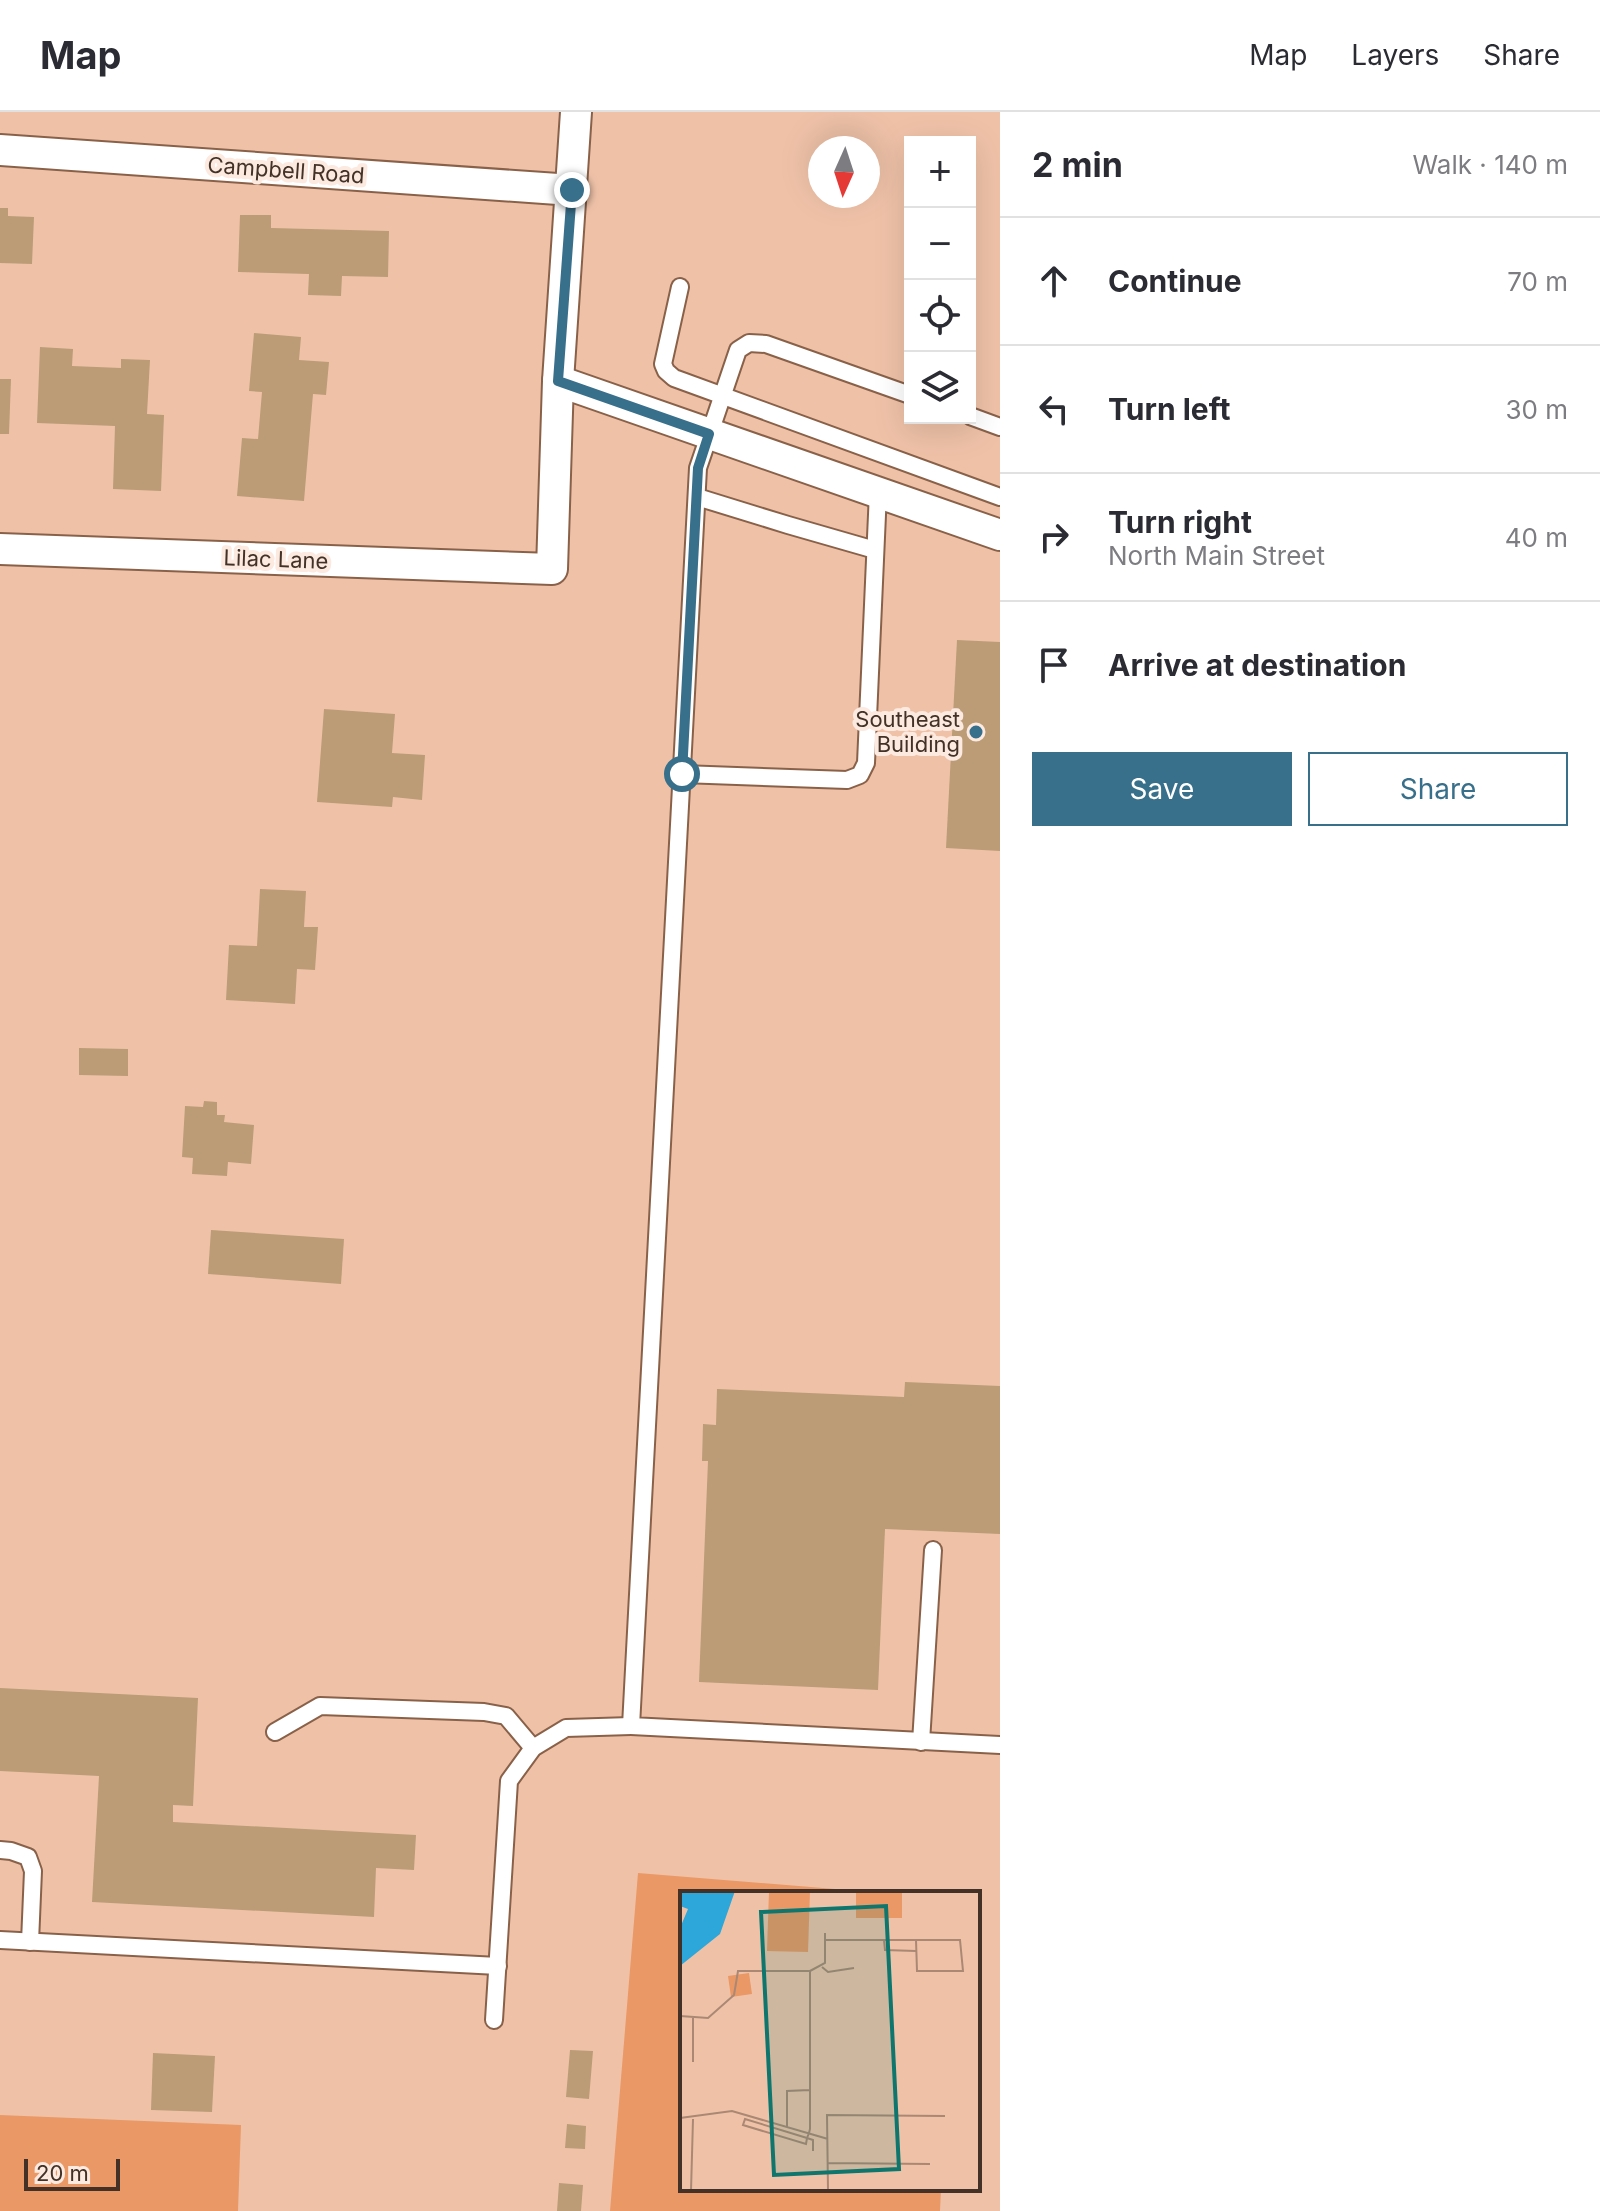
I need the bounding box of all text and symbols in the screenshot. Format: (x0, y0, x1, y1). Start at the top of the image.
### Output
text: Map (40, 32, 121, 78)
text: Map (1249, 38, 1307, 72)
text: Layers (1351, 38, 1439, 72)
text: Share (1483, 38, 1560, 72)
north arrow (808, 136, 880, 208)
map controls (904, 136, 976, 424)
button: + (904, 136, 976, 208)
text: 2 min (1032, 144, 1123, 185)
text: Walk · 140 m (1413, 149, 1568, 180)
street label: Campbell Road (207, 152, 365, 188)
route end (554, 172, 590, 208)
button: − (904, 208, 976, 280)
icon: ahead (1032, 259, 1076, 303)
text: Continue (1108, 263, 1242, 299)
text: 70 m (1507, 266, 1568, 297)
button: locate (904, 280, 976, 352)
button: layers (904, 352, 976, 424)
icon: left (1032, 387, 1076, 431)
text: Turn left (1108, 391, 1230, 427)
text: 30 m (1505, 394, 1568, 425)
text: Turn right (1108, 504, 1252, 540)
icon: right (1032, 515, 1076, 559)
text: 40 m (1505, 522, 1568, 553)
text: North Main Street (1108, 540, 1325, 571)
street label: Lilac Lane (223, 544, 329, 574)
icon: arrive (1032, 643, 1076, 687)
text: Arrive at destination (1108, 647, 1406, 683)
place label: Southeast Building (855, 706, 960, 757)
marker: Southeast Building (967, 723, 985, 741)
button: Save (1032, 752, 1292, 826)
button: Share (1308, 752, 1568, 826)
route start (664, 756, 700, 792)
inset map (680, 1891, 980, 2191)
scale bar (24, 2155, 120, 2191)
text: 20 m (36, 2160, 89, 2186)

